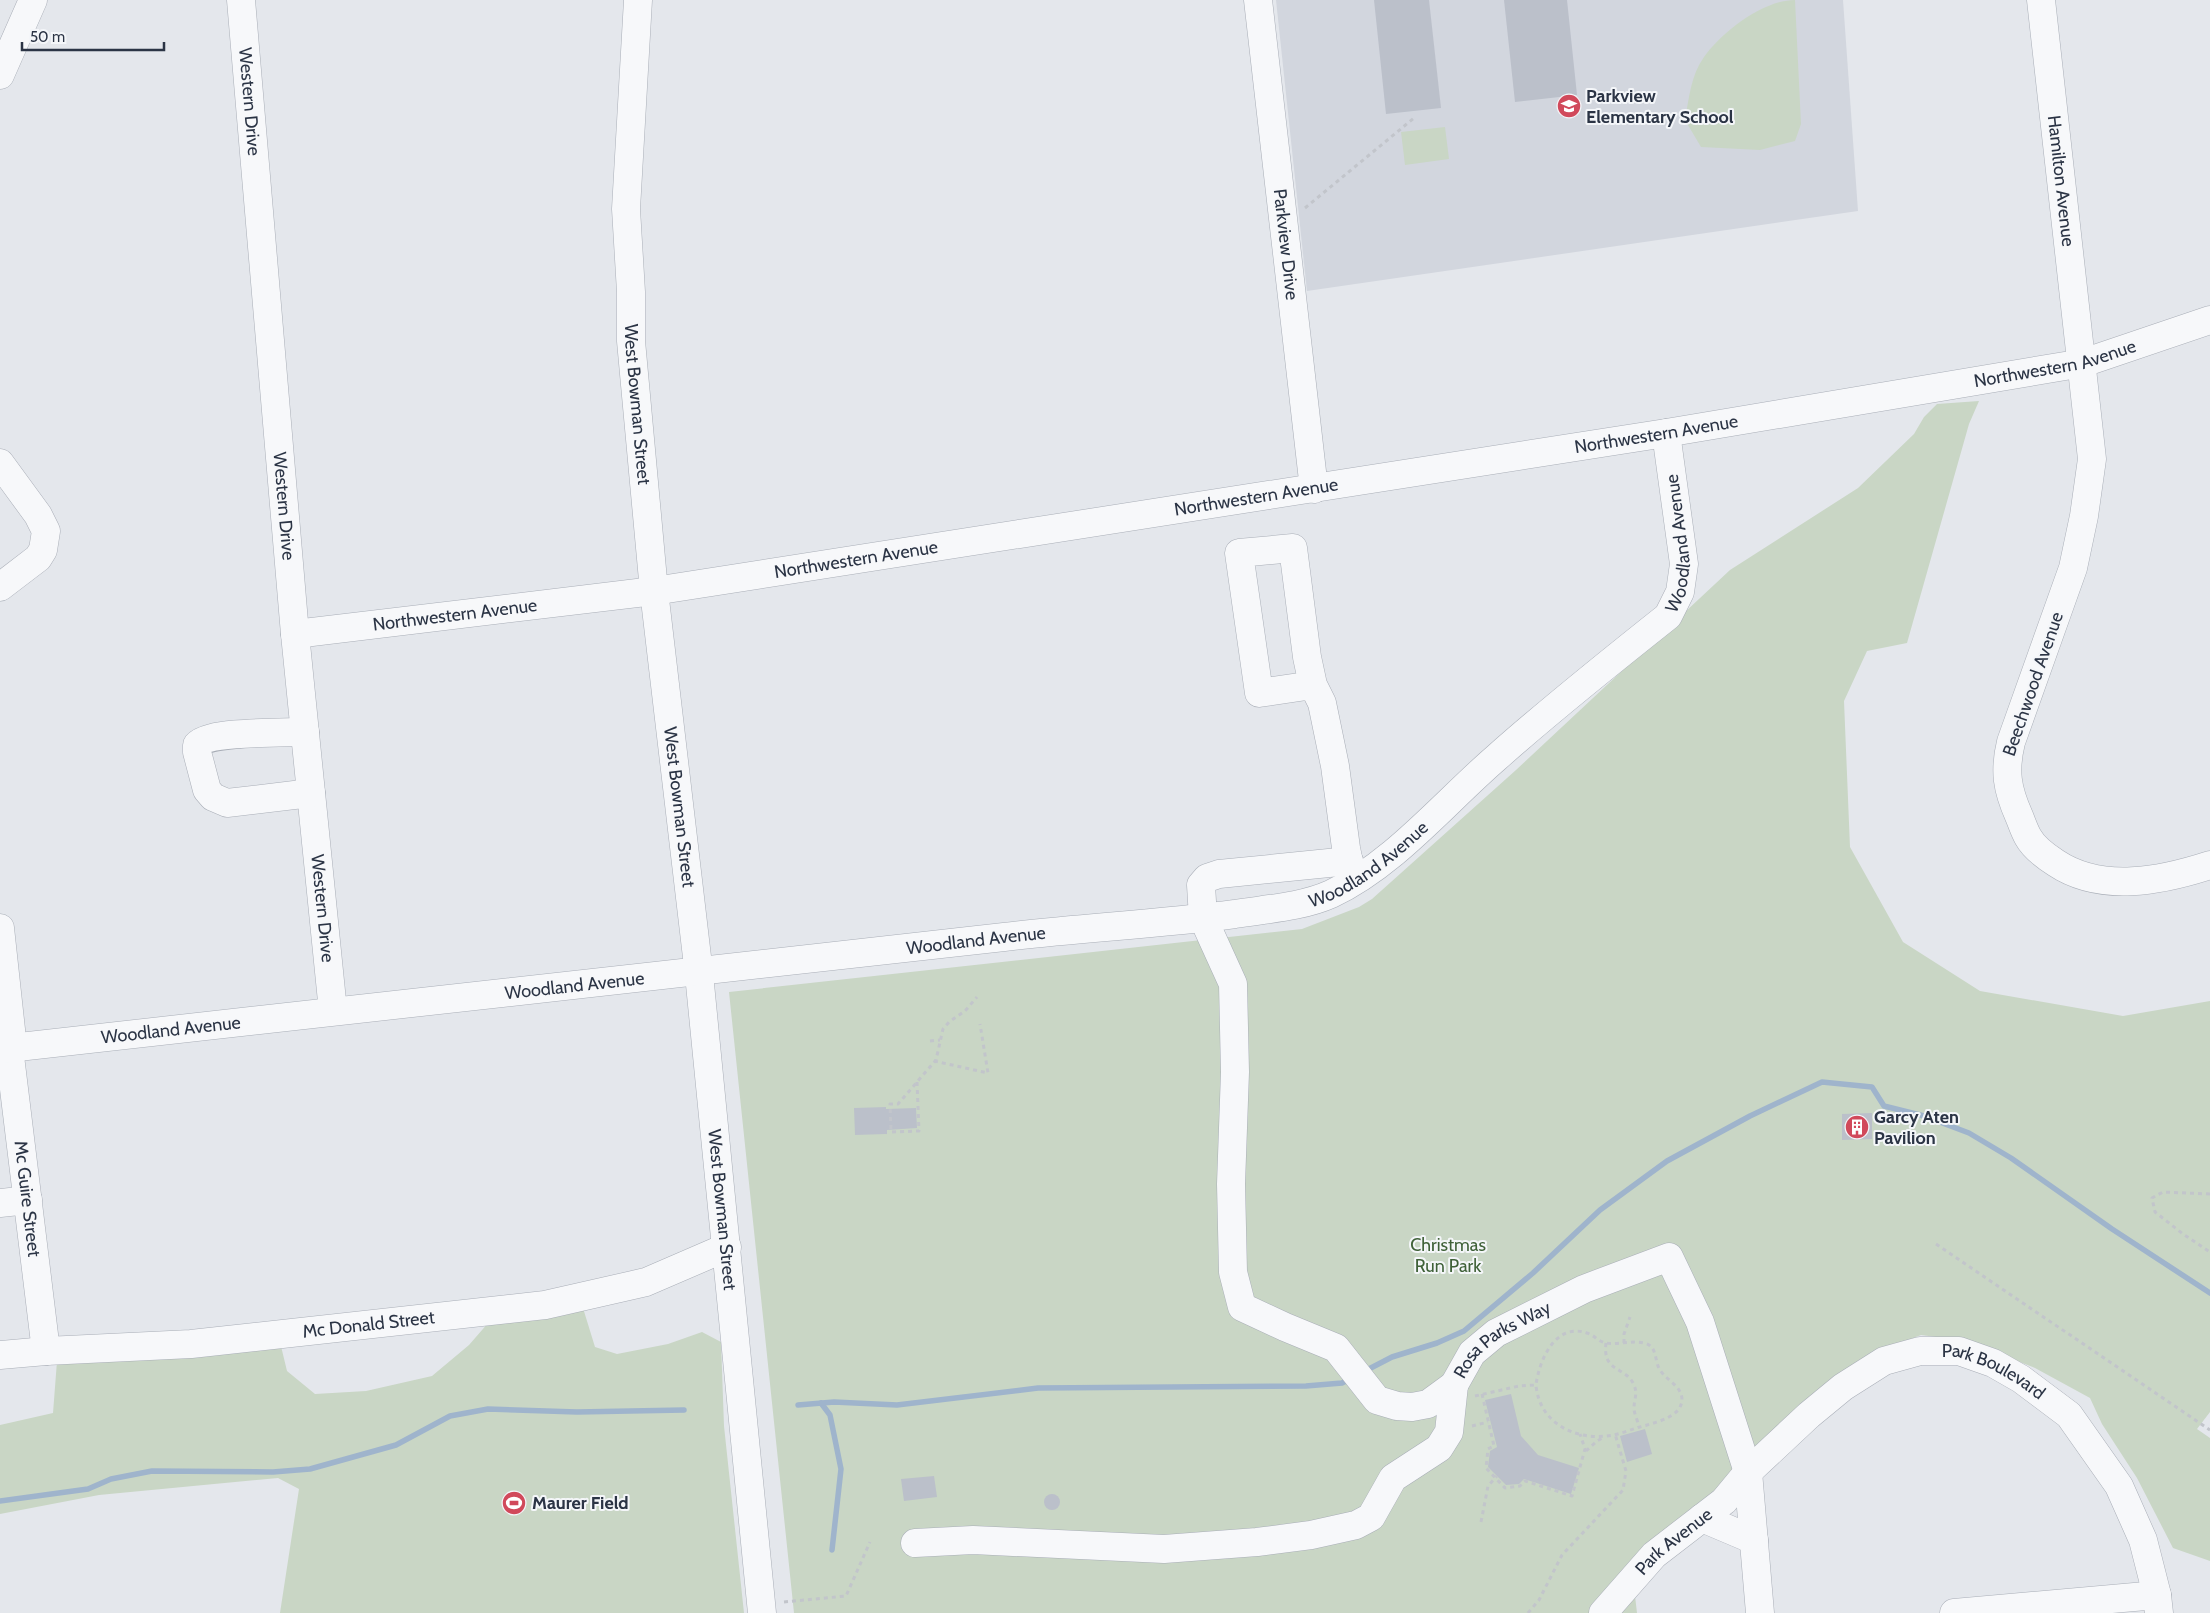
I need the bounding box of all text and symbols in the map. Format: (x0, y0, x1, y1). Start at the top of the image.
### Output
scale bar (22, 20, 165, 52)
text: 50 m (30, 28, 65, 46)
street label: Western Drive (234, 47, 265, 157)
place label: Parkview Elementary School (1586, 85, 1734, 128)
school or university icon: Parkview Elementary School (1556, 93, 1582, 119)
street label: Hamilton Avenue (2043, 114, 2079, 248)
street label: Parkview Drive (1269, 188, 1303, 301)
street label: West Bowman Street (620, 324, 655, 486)
street label: Northwestern Avenue (1972, 335, 2139, 392)
street label: Northwestern Avenue (1573, 410, 1740, 458)
street label: Western Drive (269, 451, 300, 561)
street label: Northwestern Avenue (1173, 473, 1340, 521)
street label: Woodland Avenue (1661, 473, 1695, 616)
street label: Northwestern Avenue (773, 536, 939, 583)
street label: Northwestern Avenue (371, 594, 538, 636)
street label: Beechwood Avenue (1998, 609, 2068, 759)
street label: West Bowman Street (659, 725, 700, 889)
street label: Woodland Avenue (1306, 817, 1433, 912)
street label: Western Drive (306, 853, 339, 963)
street label: Woodland Avenue (905, 922, 1047, 959)
street label: Woodland Avenue (504, 967, 645, 1004)
street label: Woodland Avenue (100, 1011, 242, 1049)
place label: Garcy Aten Pavilion (1874, 1106, 1959, 1149)
building icon: Garcy Aten Pavilion (1844, 1114, 1870, 1140)
street label: West Bowman Street (703, 1128, 741, 1291)
street label: Mc Guire Street (9, 1139, 45, 1258)
park label: Christmas Run Park (1410, 1234, 1486, 1277)
street label: Rosa Parks Way (1449, 1296, 1554, 1382)
street label: Mc Donald Street (301, 1306, 436, 1343)
street label: Park Boulevard (1942, 1340, 2049, 1404)
sports icon: Maurer Field (501, 1490, 527, 1516)
place label: Maurer Field (532, 1492, 629, 1514)
street label: Park Avenue (1631, 1503, 1717, 1580)

